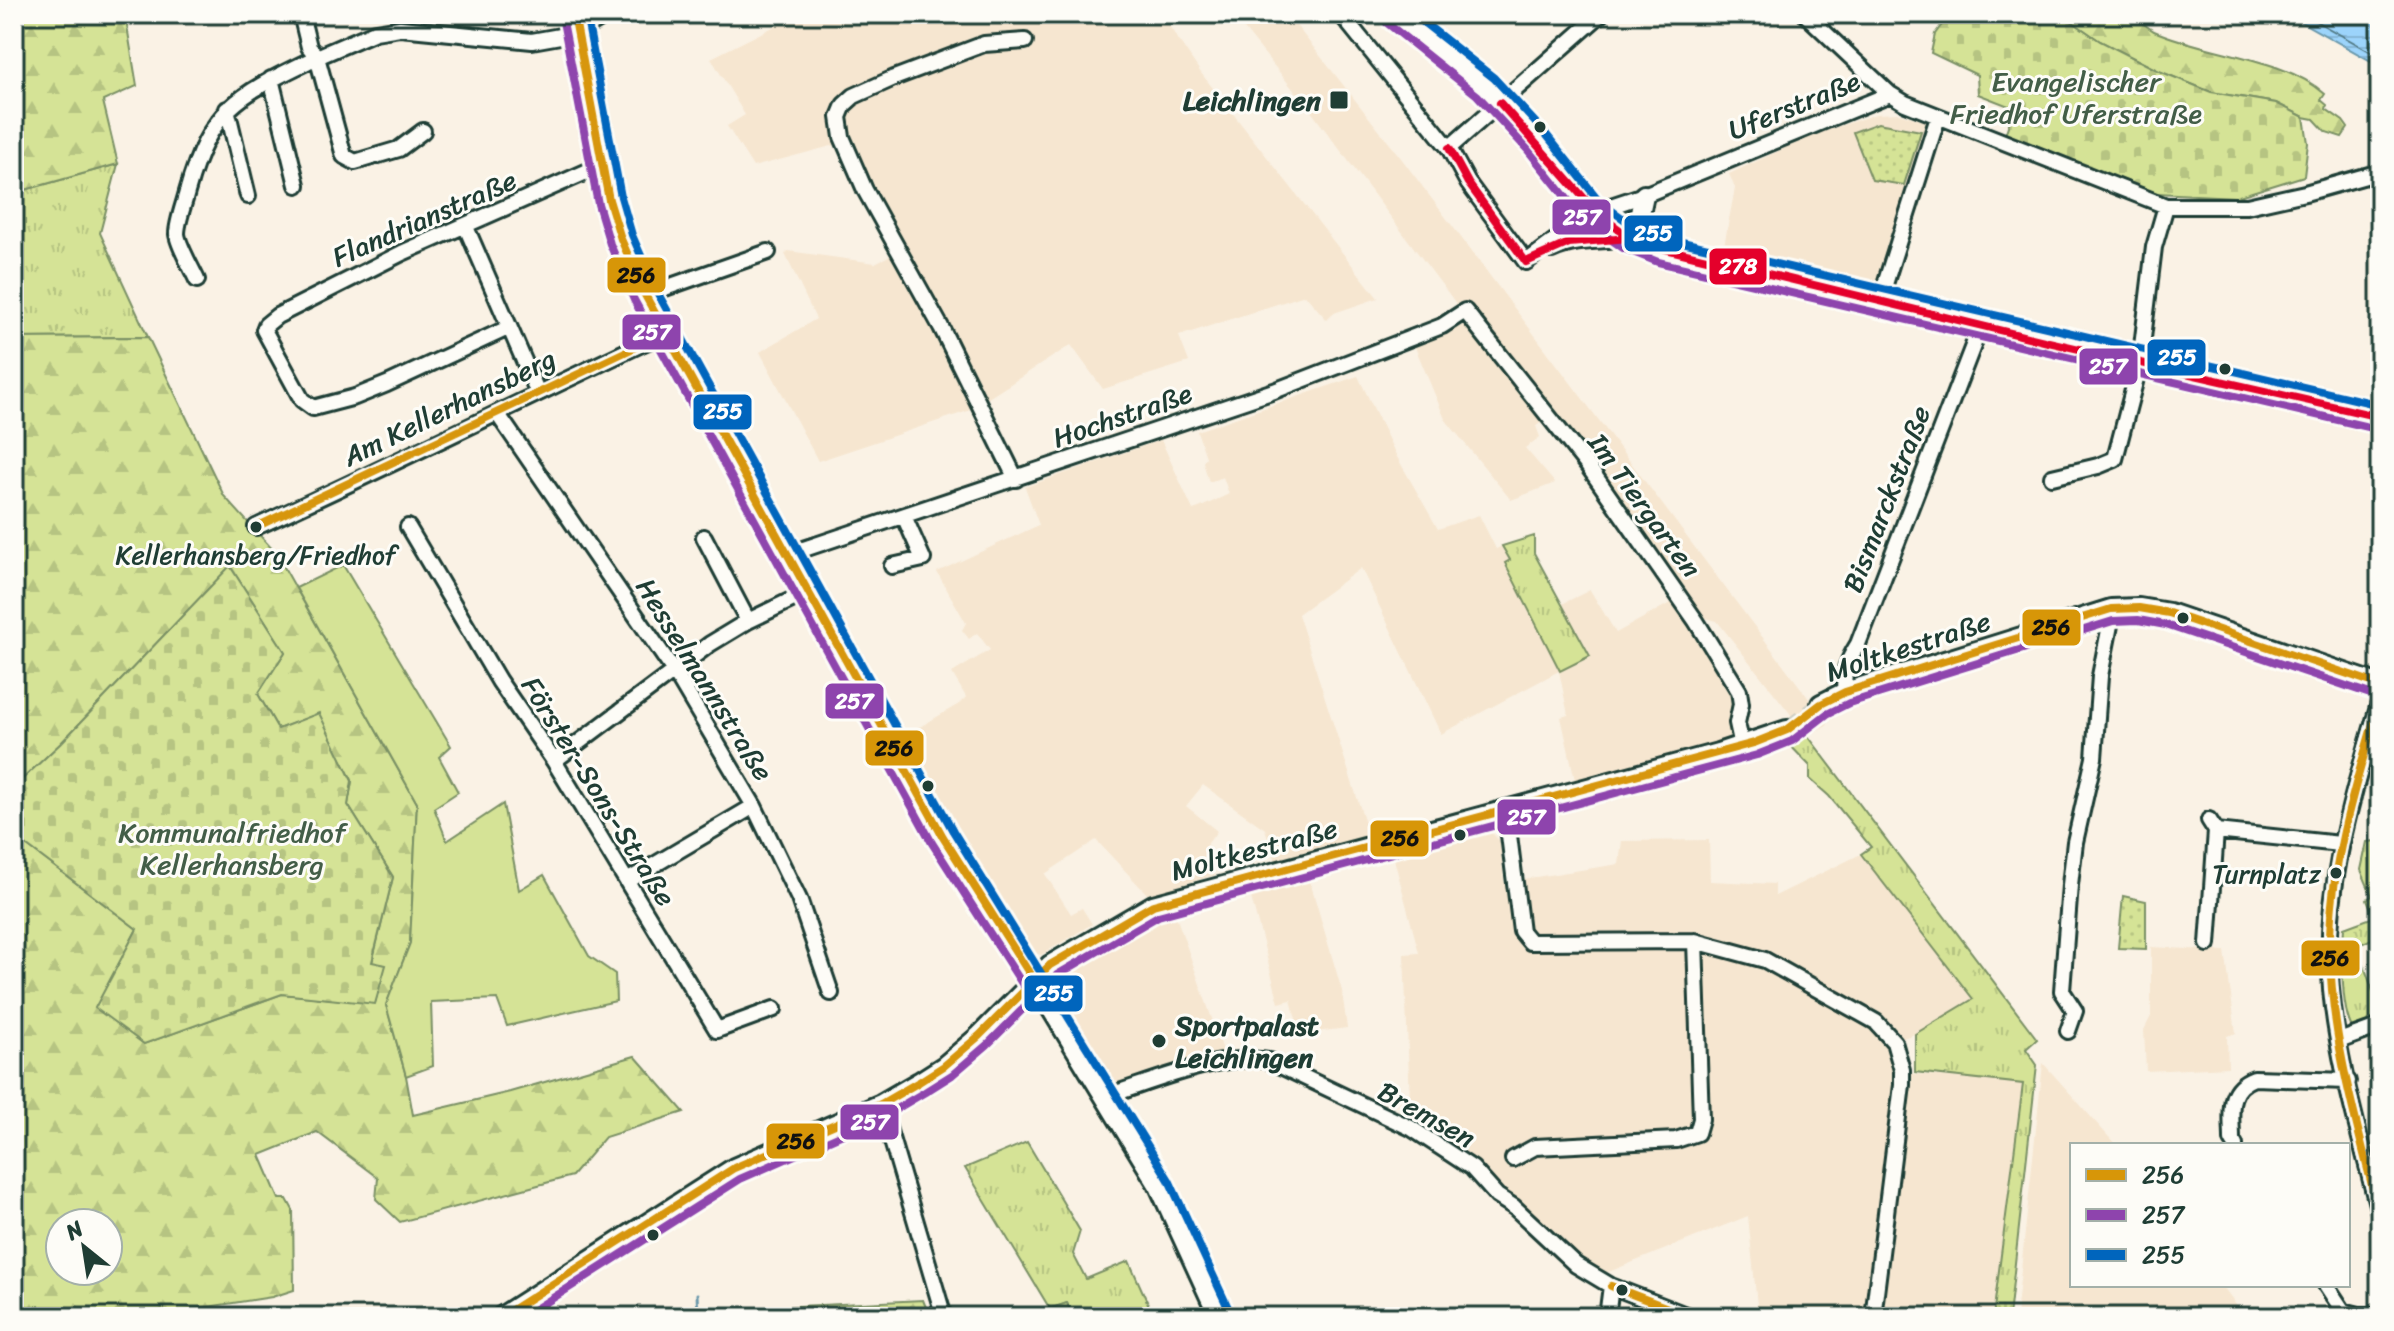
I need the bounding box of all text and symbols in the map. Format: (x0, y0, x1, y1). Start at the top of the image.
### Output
street label: Uferstraße (1721, 57, 1868, 154)
park label: Evangelischer Friedhof Uferstraße (1950, 57, 2202, 138)
place label: Leichlingen (1183, 76, 1322, 125)
marker: Leichlingen (1328, 89, 1350, 111)
unlabelled marker (1532, 119, 1548, 135)
street label: Flandrianstraße (324, 156, 525, 281)
line badge: 257 (1551, 198, 1612, 236)
text: 257 (1562, 198, 1604, 237)
line badge: 255 (1623, 214, 1684, 253)
text: 255 (1632, 214, 1673, 253)
line badge: 278 (1708, 247, 1768, 286)
text: 278 (1718, 247, 1758, 286)
line badge: 256 (606, 256, 667, 294)
text: 256 (616, 256, 655, 295)
line badge: 257 (621, 313, 682, 351)
text: 257 (632, 313, 674, 352)
street label: Am Kellerhansberg (333, 335, 564, 481)
line badge: 255 (2146, 338, 2207, 377)
text: 255 (2156, 338, 2197, 377)
line badge: 257 (2078, 347, 2139, 386)
text: 257 (2088, 347, 2130, 386)
unlabelled marker (2217, 361, 2233, 377)
street label: Hochstraße (1046, 369, 1199, 462)
text: 255 (702, 392, 743, 431)
line badge: 255 (692, 393, 753, 431)
street label: Bismarckstraße (1828, 398, 1945, 600)
street label: Im Tiergarten (1574, 421, 1715, 589)
marker: Kellerhansberg/Friedhof (248, 519, 264, 535)
place label: Kellerhansberg/Friedhof (116, 532, 400, 578)
street label: Hesselmannstraße (622, 568, 787, 791)
street label: Moltkestraße (1819, 597, 1997, 696)
line badge: 256 (2021, 608, 2082, 647)
text: 256 (2031, 608, 2070, 647)
unlabelled marker (2175, 610, 2191, 626)
street label: Förster-Sons-Straße (508, 666, 689, 916)
line badge: 257 (824, 682, 885, 720)
text: 257 (834, 682, 876, 721)
line badge: 256 (864, 729, 925, 767)
text: 256 (874, 729, 913, 768)
unlabelled marker (920, 778, 936, 794)
line badge: 257 (1496, 798, 1557, 836)
text: 257 (1506, 798, 1548, 837)
street label: Moltkestraße (1165, 804, 1343, 895)
park label: Kommunalfriedhof Kellerhansberg (118, 808, 349, 889)
line badge: 256 (1369, 819, 1430, 858)
text: 256 (1380, 819, 1419, 858)
unlabelled marker (1452, 827, 1468, 843)
place label: Turnplatz (2212, 851, 2322, 897)
marker: Turnplatz (2328, 865, 2344, 881)
line badge: 256 (2300, 939, 2361, 977)
text: 256 (2310, 939, 2349, 978)
line badge: 255 (1023, 974, 1084, 1013)
text: 255 (1033, 974, 1074, 1013)
place label: Sportpalast Leichlingen (1174, 1001, 1320, 1082)
marker: Sportpalast Leichlingen (1150, 1032, 1168, 1050)
street label: Bremsen (1369, 1067, 1485, 1162)
line badge: 257 (839, 1103, 900, 1141)
text: 257 (850, 1103, 892, 1142)
line badge: 256 (765, 1122, 826, 1160)
text: 256 (776, 1122, 815, 1161)
legend (2070, 1143, 2350, 1287)
text: 256 (2142, 1154, 2184, 1196)
text: 257 (2142, 1194, 2186, 1236)
north arrow (44, 1207, 124, 1287)
text: N (57, 1209, 91, 1251)
unlabelled marker (645, 1227, 661, 1243)
text: 255 (2142, 1234, 2185, 1276)
unlabelled marker (1614, 1282, 1630, 1298)

